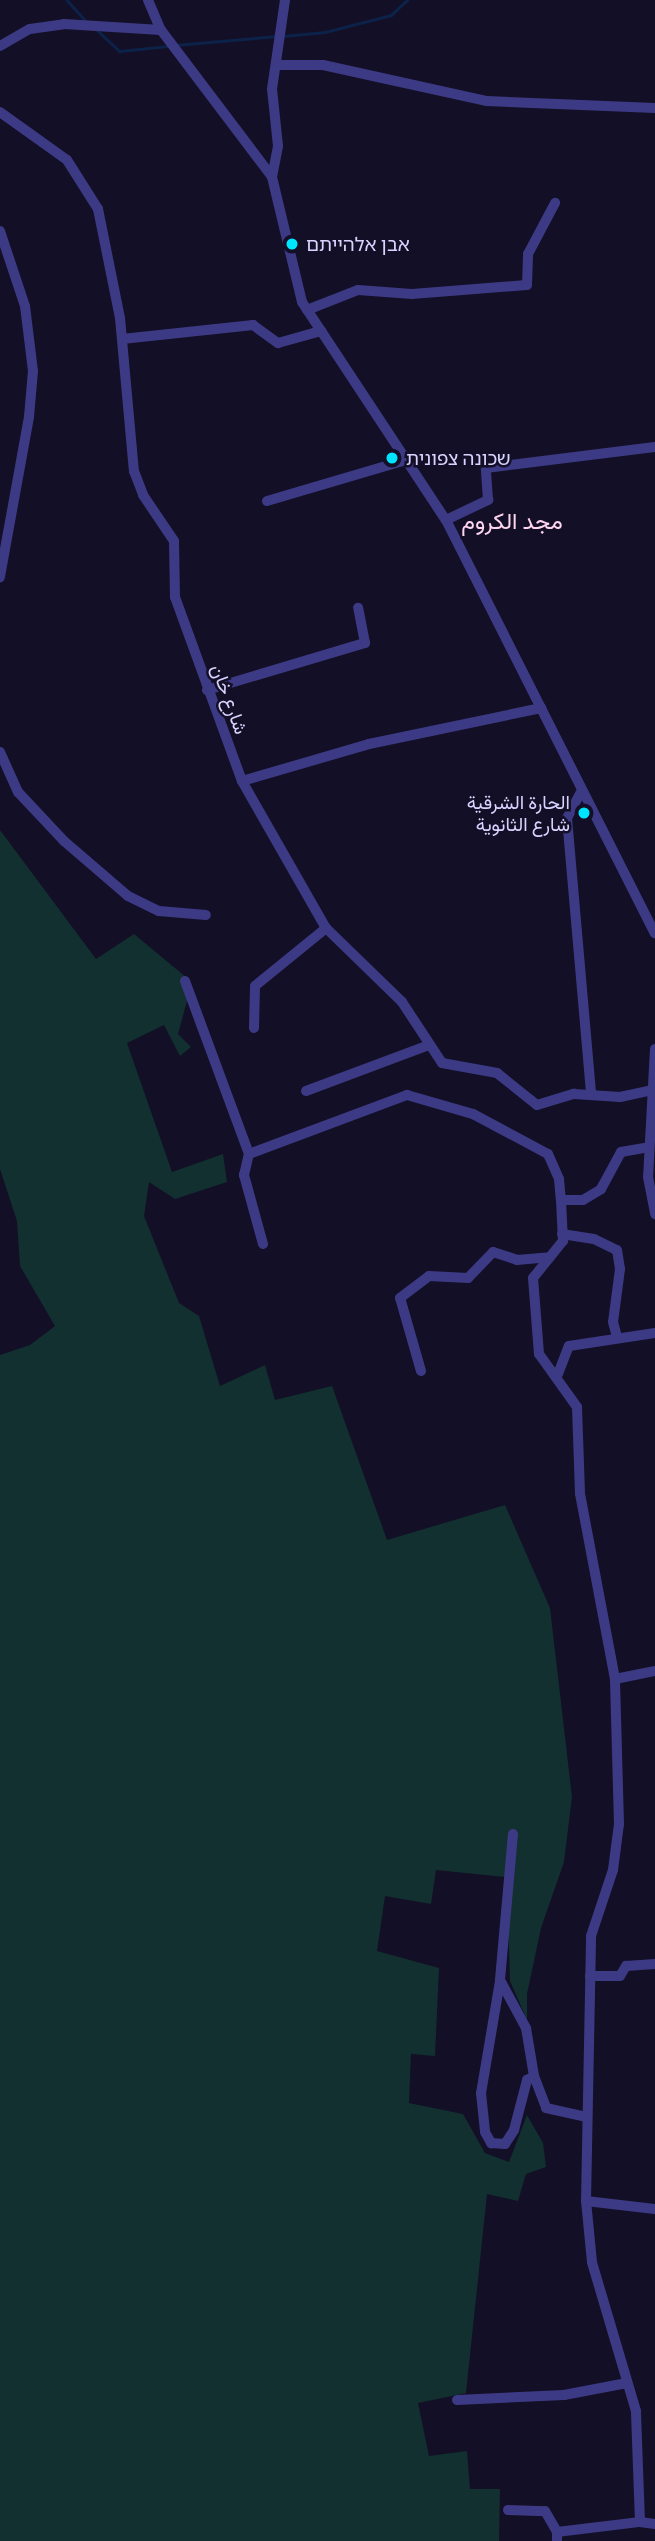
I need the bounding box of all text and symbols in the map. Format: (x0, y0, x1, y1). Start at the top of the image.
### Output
place label: אבן אלהייתם (306, 233, 410, 255)
marker: אבן אלהייתם (284, 236, 300, 252)
place label: שכונה צפונית (406, 447, 511, 469)
marker: שכונה צפונית (384, 450, 400, 466)
district label: مجد الكروم (461, 507, 563, 535)
street label: شارع خان (207, 661, 253, 737)
place label: الحارة الشرقية شارع الثانوية (467, 791, 570, 835)
marker: الحارة الشرقية شارع الثانوية (576, 805, 592, 821)

